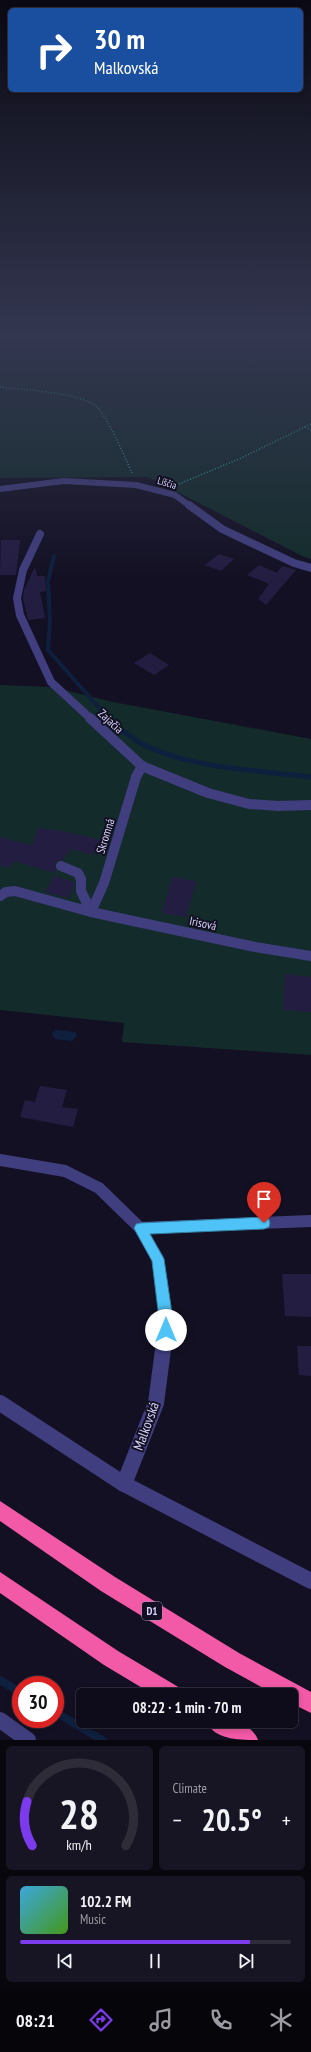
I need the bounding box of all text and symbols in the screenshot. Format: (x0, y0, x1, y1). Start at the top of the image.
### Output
text: 30 m (94, 20, 145, 57)
icon: right (28, 24, 80, 76)
text: Malkovská (94, 56, 159, 79)
street label: Líščia (156, 474, 178, 492)
street label: Zajačia (95, 706, 127, 736)
street label: Skromná (93, 816, 118, 855)
street label: Irisová (188, 913, 218, 933)
pin (247, 1182, 281, 1223)
icon: arrive (253, 1188, 275, 1210)
position arrow (145, 1309, 187, 1351)
street label: Malkovská (129, 1399, 163, 1453)
road number: D1 (142, 1602, 162, 1620)
speed limit sign: 30 (12, 1676, 64, 1728)
text: 08:22 · 1 min · 70 m (133, 1698, 241, 1717)
text: Climate (173, 1780, 207, 1797)
text: 28 (59, 1787, 99, 1840)
text: 20.5° (202, 1800, 262, 1839)
text: − (173, 1806, 182, 1834)
text: + (282, 1806, 291, 1834)
text: km/h (67, 1835, 92, 1854)
text: 102.2 FM (80, 1892, 131, 1911)
text: Music (80, 1911, 106, 1928)
icon: previous (54, 1950, 76, 1972)
icon: pause (144, 1950, 166, 1972)
icon: next (235, 1950, 257, 1972)
icon: directions (87, 2006, 115, 2034)
icon: music (147, 2006, 175, 2034)
icon: phone (207, 2006, 235, 2034)
icon: climate (267, 2006, 295, 2034)
text: 08:21 (16, 2009, 55, 2032)

